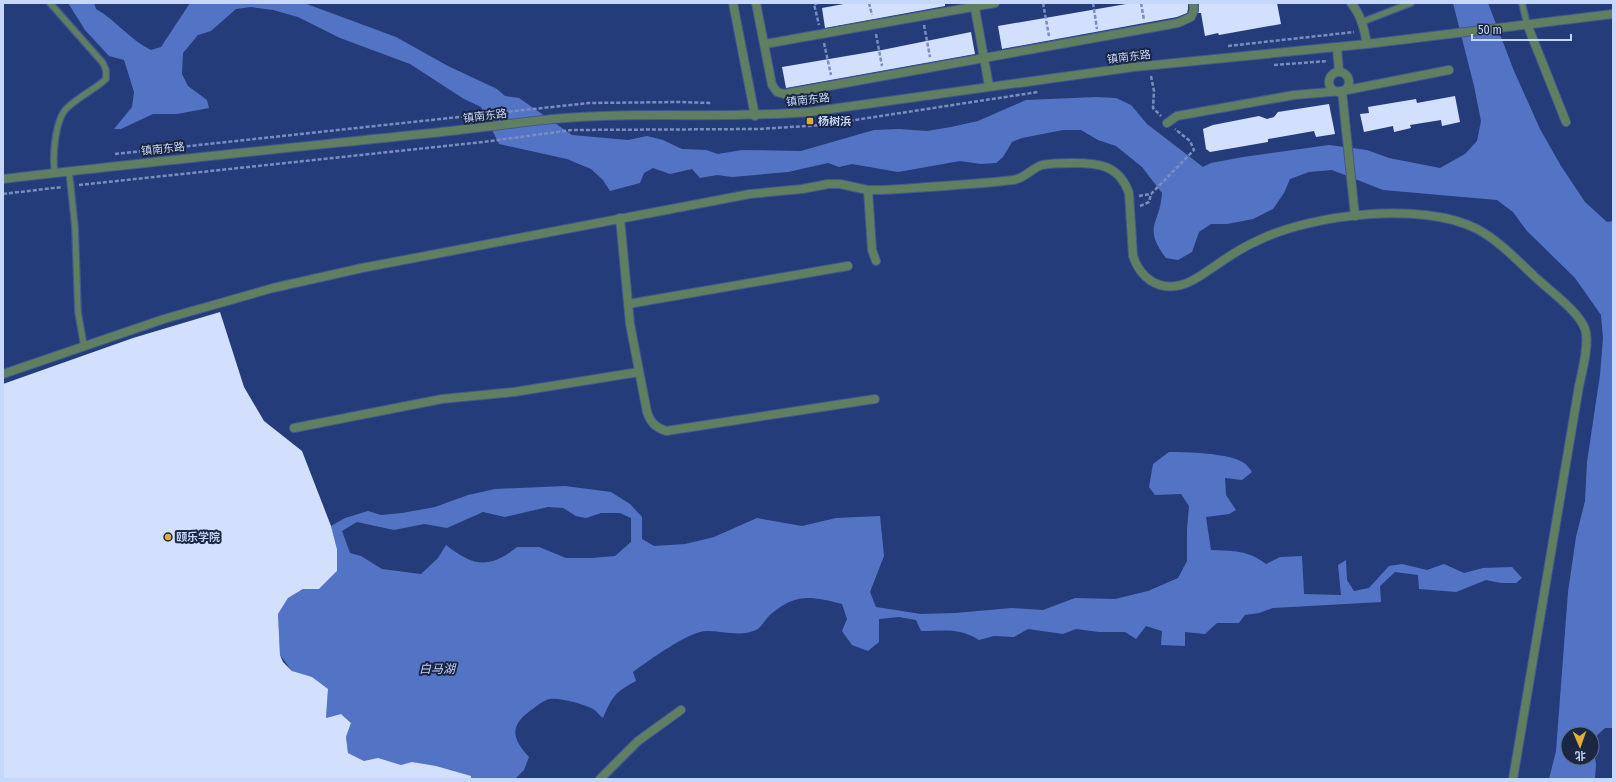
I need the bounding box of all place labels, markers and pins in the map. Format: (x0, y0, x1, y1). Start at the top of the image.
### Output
place label: 杨树浜 (818, 115, 851, 128)
marker: 杨树浜 (805, 116, 815, 126)
place label: 颐乐学院 (176, 531, 220, 544)
marker: 颐乐学院 (163, 532, 173, 542)

